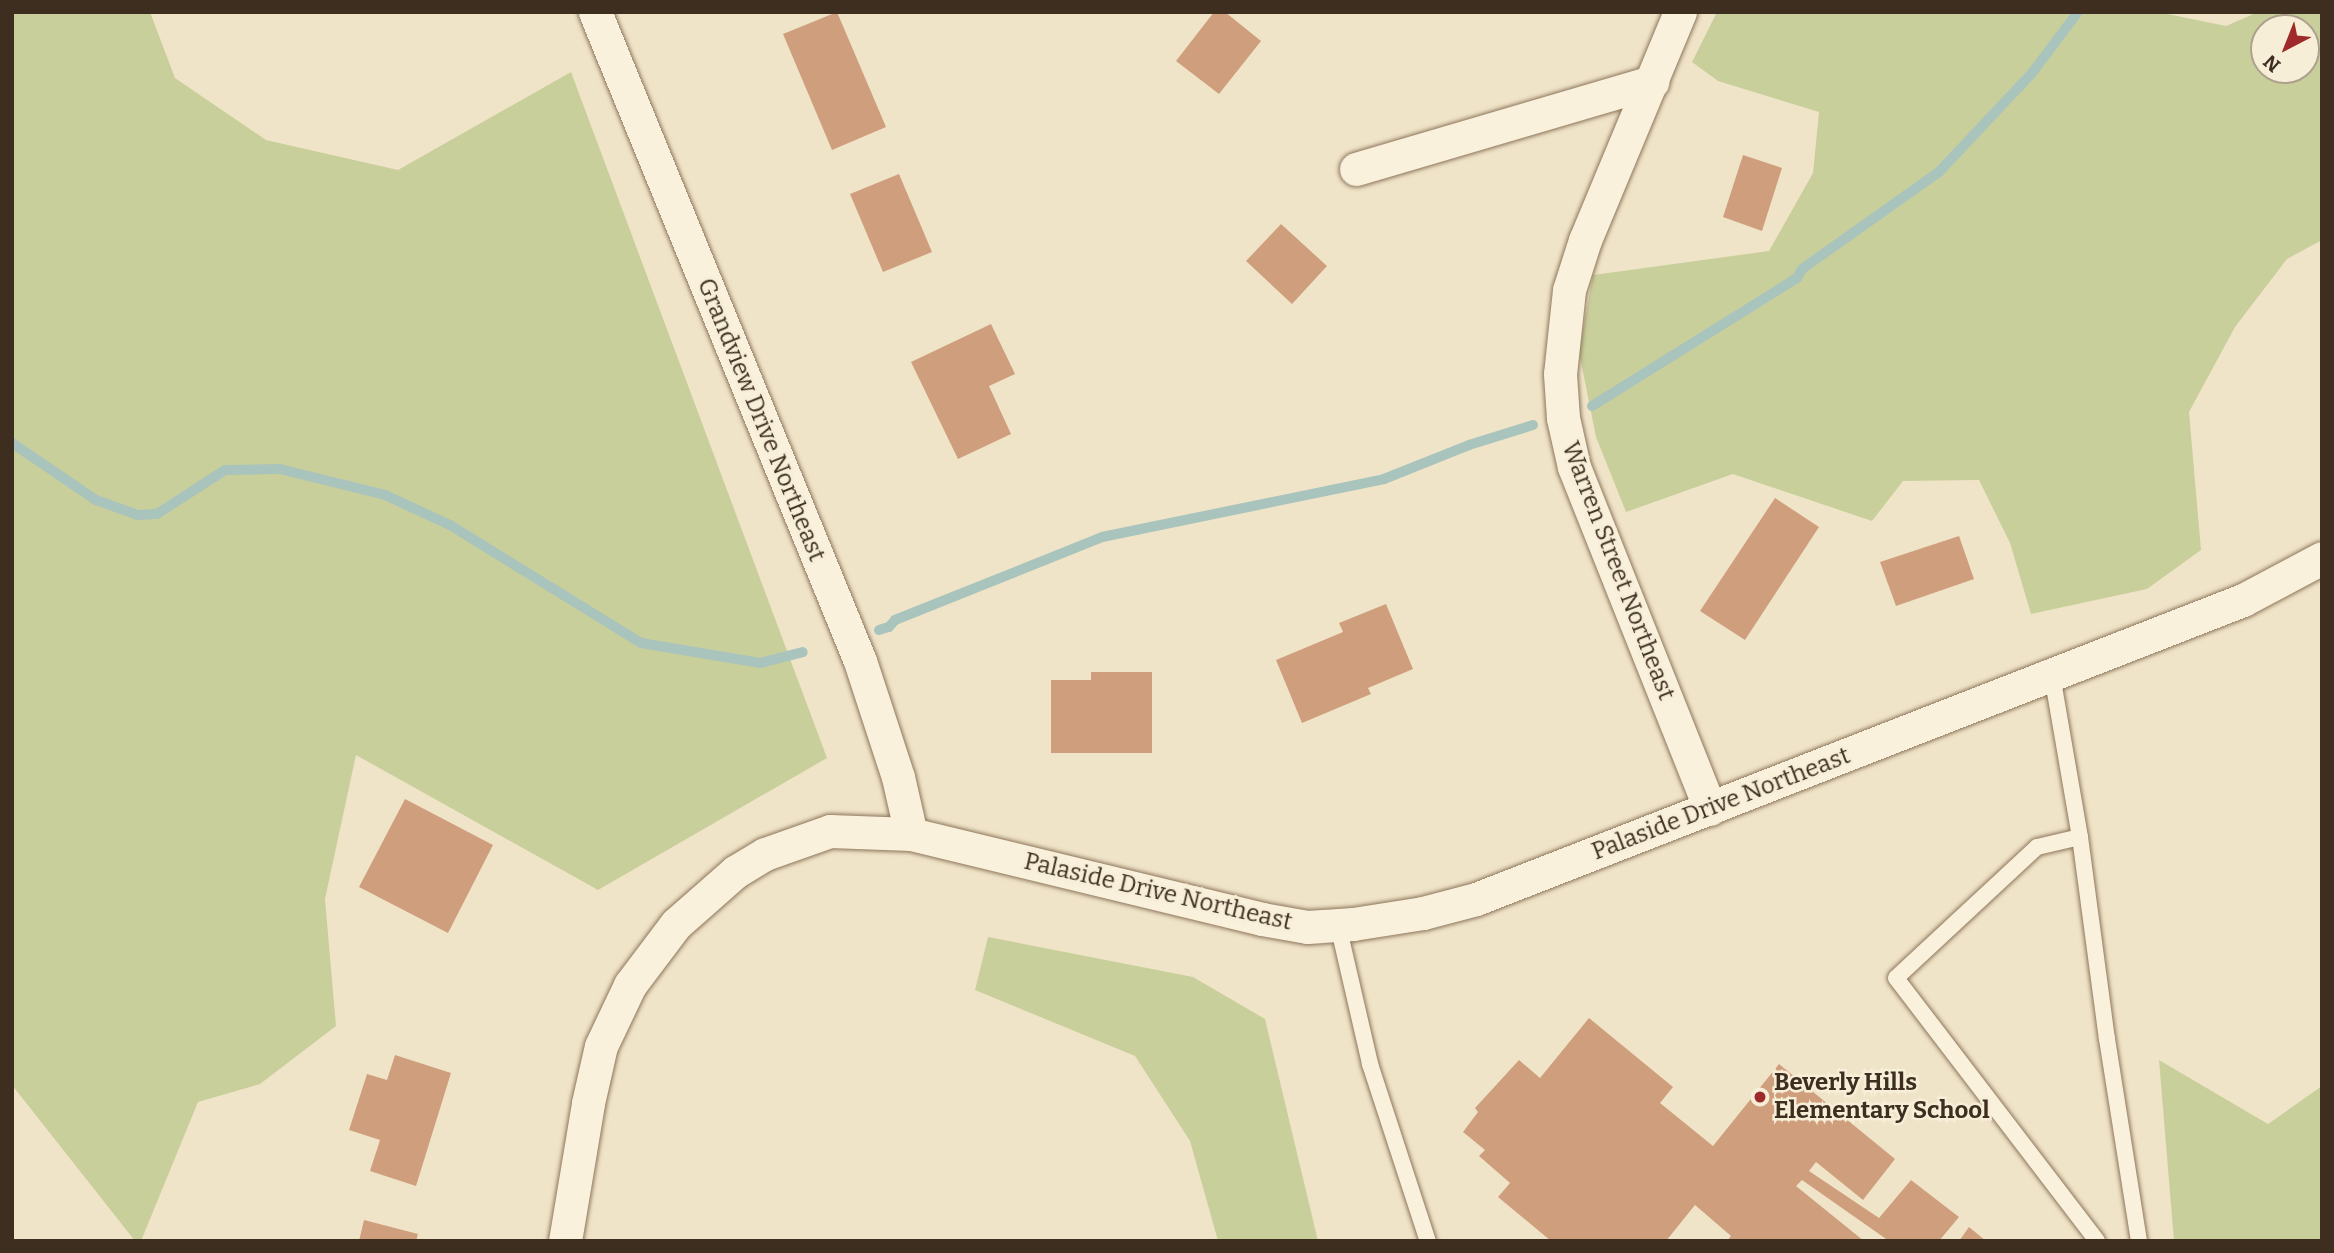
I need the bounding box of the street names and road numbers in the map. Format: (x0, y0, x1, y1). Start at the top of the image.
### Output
street label: Grandview Drive Northeast (691, 274, 831, 566)
street label: Warren Street Northeast (1555, 438, 1681, 704)
street label: Palaside Drive Northeast (1588, 741, 1854, 867)
street label: Palaside Drive Northeast (1021, 847, 1295, 937)

